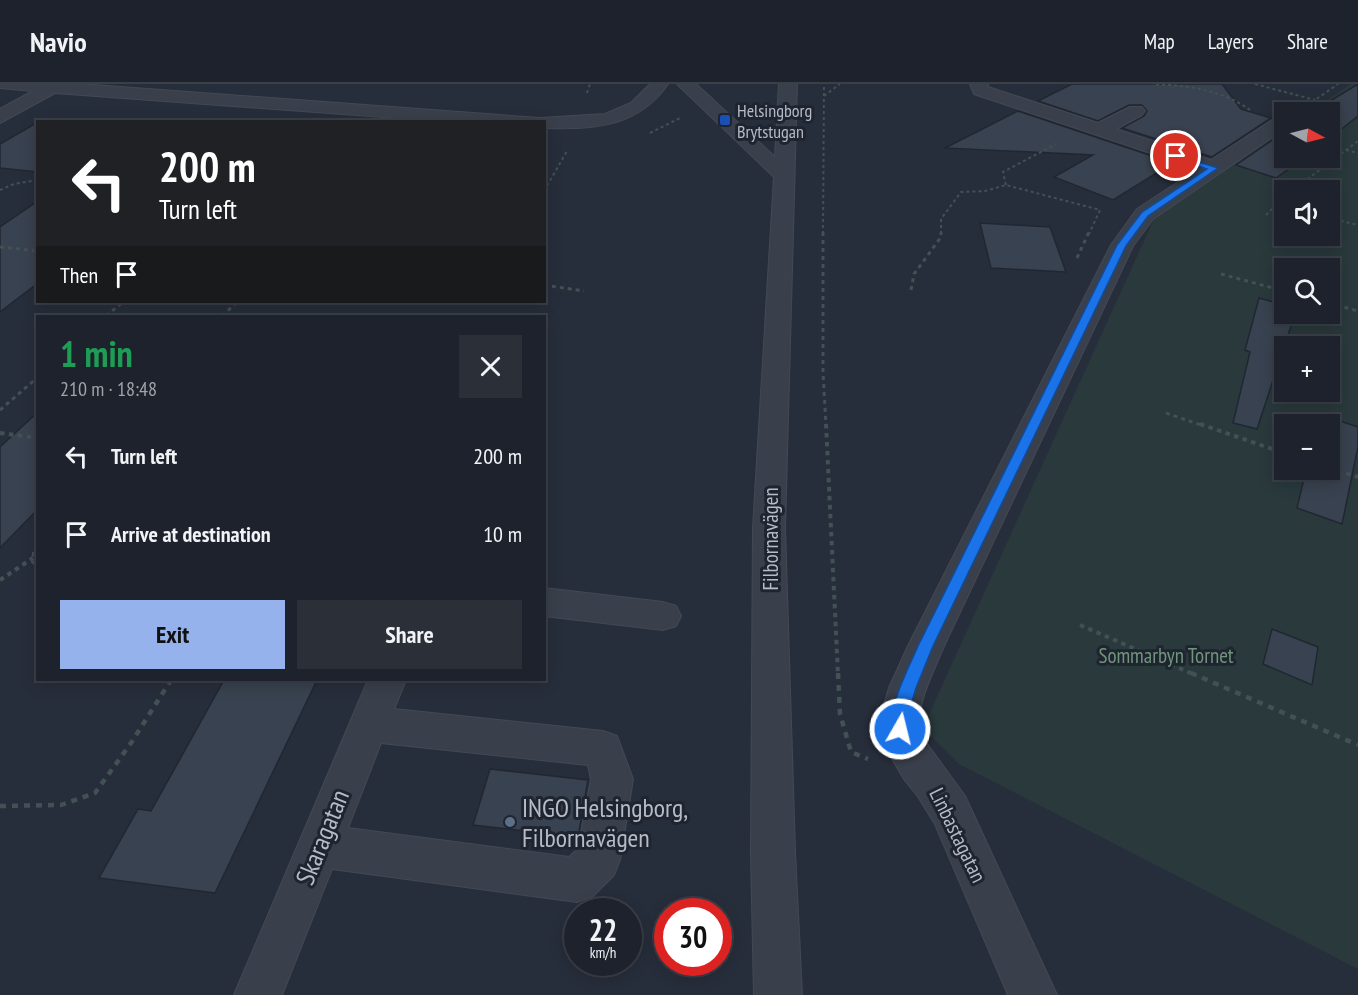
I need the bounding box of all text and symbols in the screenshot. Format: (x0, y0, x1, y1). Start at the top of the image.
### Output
text: Navio (30, 23, 87, 60)
text: Map (1144, 28, 1175, 55)
text: Layers (1208, 28, 1254, 55)
text: Share (1287, 28, 1328, 55)
place label: Helsingborg Brytstugan (737, 99, 812, 143)
north arrow (1274, 102, 1340, 168)
map controls (1274, 102, 1340, 480)
marker: Helsingborg Brytstugan (718, 113, 732, 127)
pin (1150, 130, 1201, 181)
text: 200 m (159, 139, 256, 194)
icon: arrive (1159, 139, 1192, 172)
icon: left (60, 144, 138, 222)
button: sound (1274, 180, 1340, 246)
text: Turn left (159, 192, 237, 226)
icon: arrive (110, 258, 143, 291)
button: search (1274, 258, 1340, 324)
text: Then (60, 261, 98, 289)
text: 1 min (60, 330, 133, 377)
button: close (459, 335, 522, 398)
button: + (1274, 336, 1340, 402)
text: 210 m · 18:48 (60, 376, 157, 402)
button: − (1274, 414, 1340, 480)
icon: left (60, 440, 93, 473)
text: Turn left (111, 442, 177, 470)
text: 200 m (473, 442, 522, 470)
street label: Filbornavägen (757, 487, 784, 591)
icon: arrive (60, 518, 93, 551)
text: Arrive at destination (111, 520, 271, 548)
text: 10 m (483, 520, 522, 548)
button: Exit (60, 600, 285, 669)
button: Share (297, 600, 522, 669)
park label: Sommarbyn Tornet (1098, 642, 1234, 669)
position arrow (868, 697, 932, 761)
street label: Linbastagatan (923, 783, 993, 887)
street label: Skaragatan (288, 785, 356, 889)
place label: INGO Helsingborg, Filbornavägen (522, 791, 688, 854)
marker: INGO Helsingborg, Filbornavägen (503, 815, 517, 829)
speed limit sign: 30 (654, 898, 732, 976)
text: 22 (589, 910, 617, 949)
text: km/h (590, 943, 616, 962)

